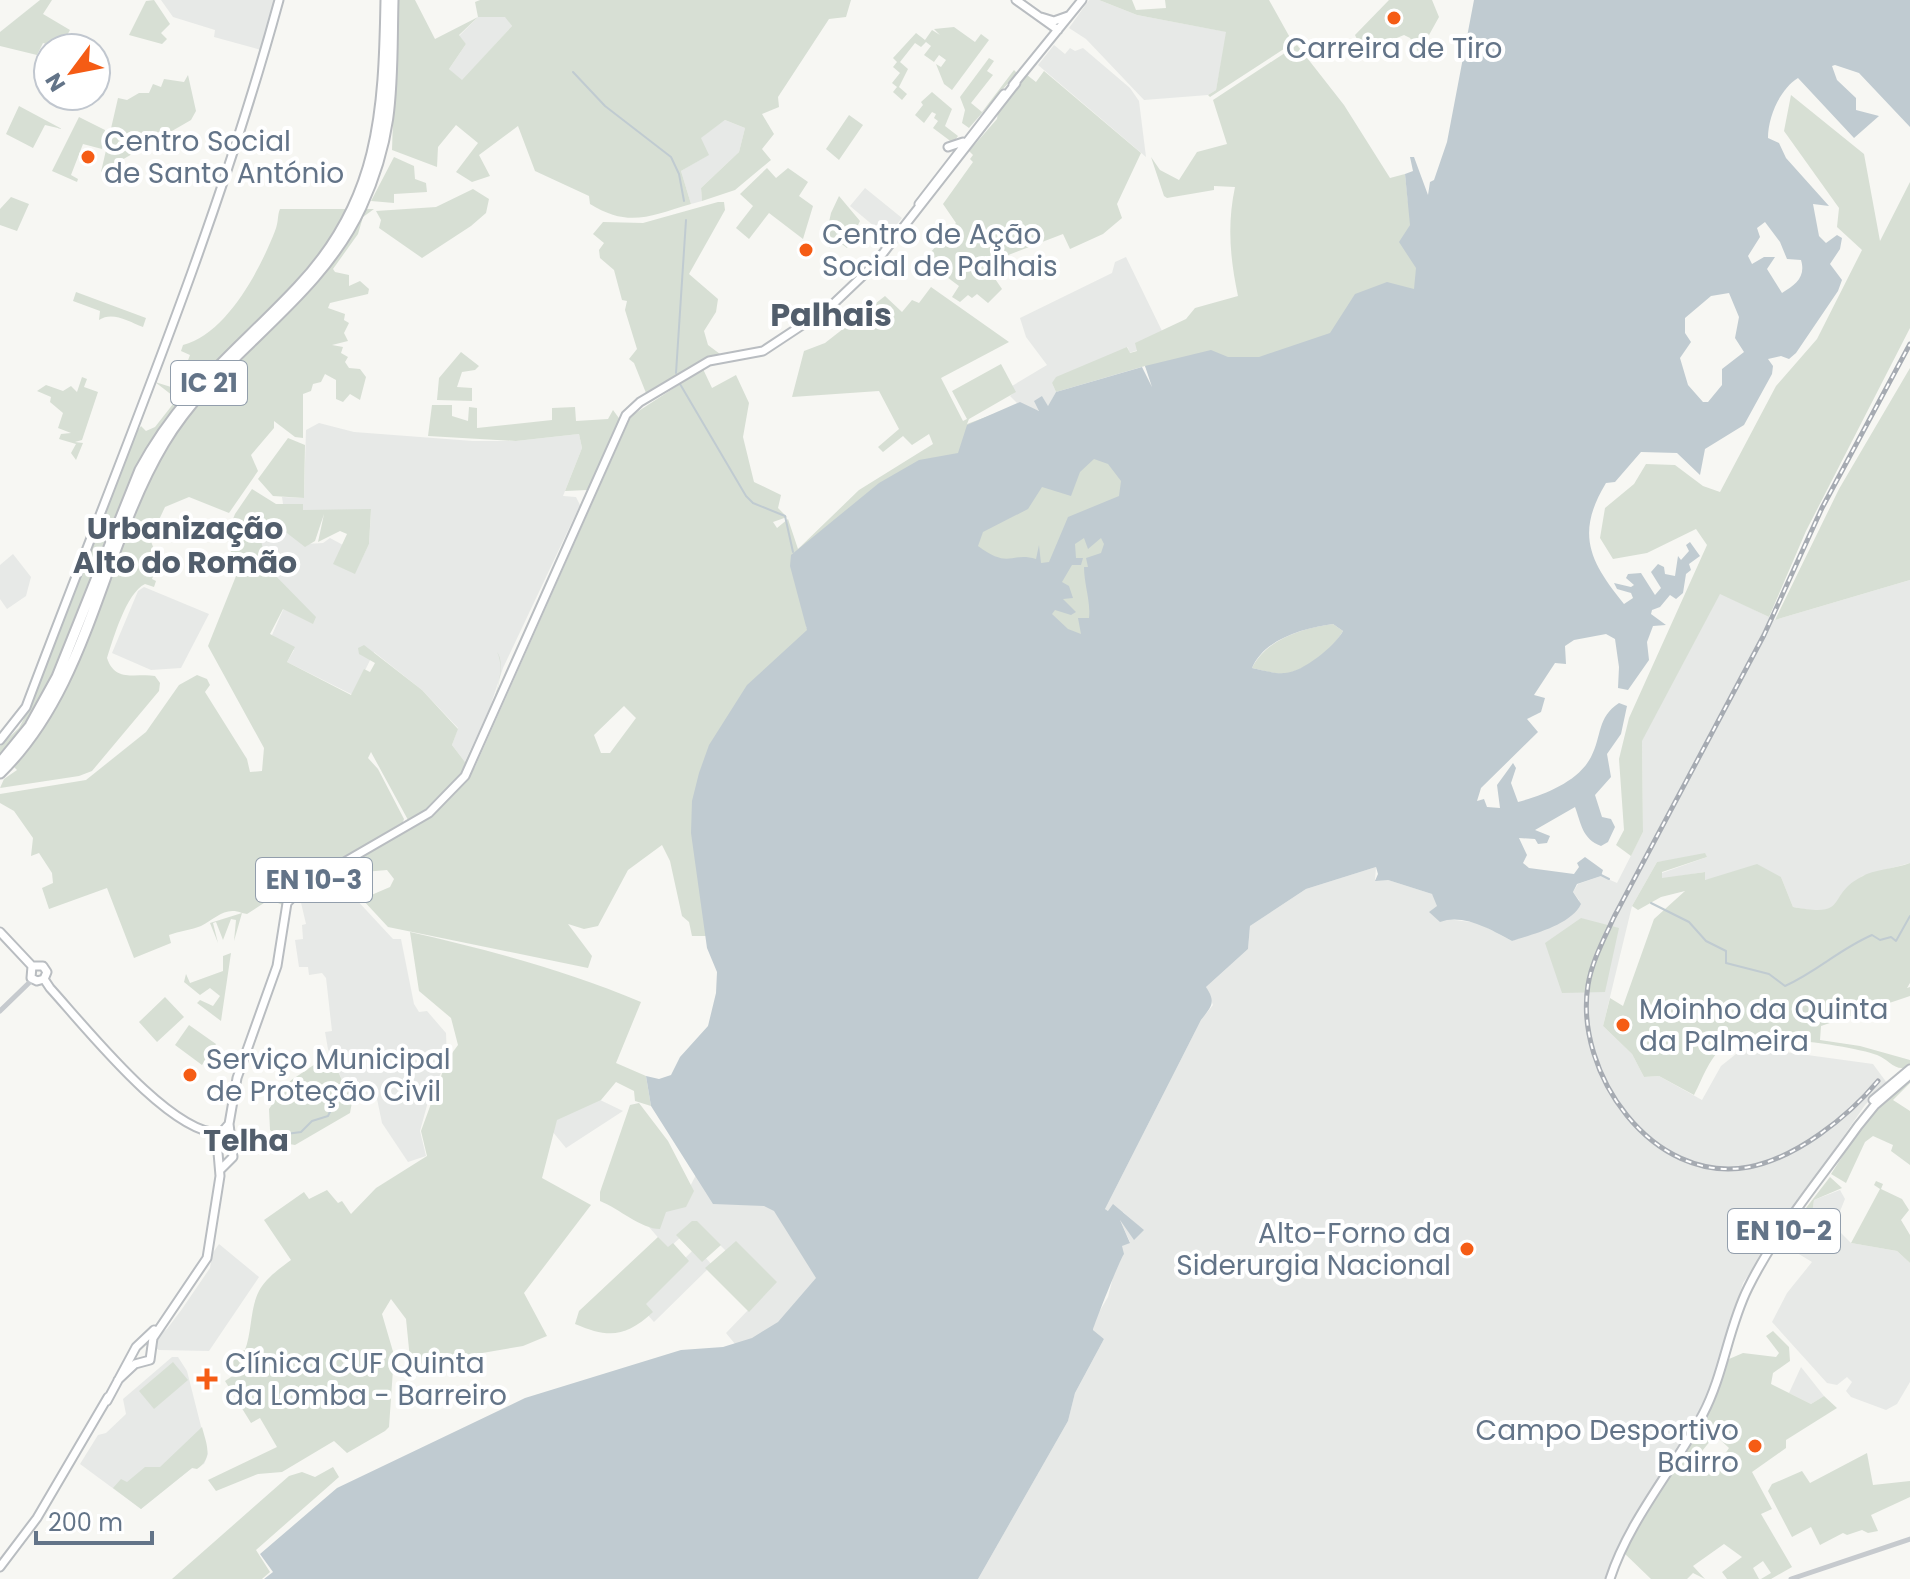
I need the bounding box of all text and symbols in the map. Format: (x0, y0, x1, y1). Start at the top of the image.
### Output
marker: Carreira de Tiro (1385, 9, 1403, 27)
place label: Carreira de Tiro (1286, 29, 1502, 68)
north arrow (32, 32, 112, 112)
text: N (38, 67, 73, 98)
place label: Centro Social de Santo António (104, 122, 344, 193)
marker: Centro Social de Santo António (79, 148, 97, 166)
place label: Centro de Ação Social de Palhais (822, 215, 1058, 286)
marker: Centro de Ação Social de Palhais (797, 241, 815, 259)
district label: Palhais (770, 292, 892, 337)
road number: IC 21 (171, 361, 247, 405)
district label: Urbanização Alto do Romão (73, 507, 297, 584)
road number: EN 10-3 (256, 858, 372, 902)
place label: Moinho da Quinta da Palmeira (1639, 990, 1888, 1061)
marker: Moinho da Quinta da Palmeira (1614, 1016, 1632, 1034)
place label: Serviço Municipal de Proteção Civil (206, 1040, 451, 1111)
marker: Serviço Municipal de Proteção Civil (181, 1066, 199, 1084)
district label: Telha (203, 1119, 289, 1162)
road number: EN 10-2 (1728, 1209, 1840, 1253)
place label: Alto-Forno da Siderurgia Nacional (1176, 1214, 1451, 1285)
marker: Alto-Forno da Siderurgia Nacional (1458, 1240, 1476, 1258)
place label: Clínica CUF Quinta da Lomba - Barreiro (225, 1344, 507, 1415)
marker: Clínica CUF Quinta da Lomba - Barreiro (196, 1368, 218, 1390)
place label: Campo Desportivo Bairro (1476, 1411, 1739, 1482)
marker: Campo Desportivo Bairro (1746, 1437, 1764, 1455)
scale bar (36, 1495, 152, 1545)
text: 200 m (48, 1506, 123, 1539)

